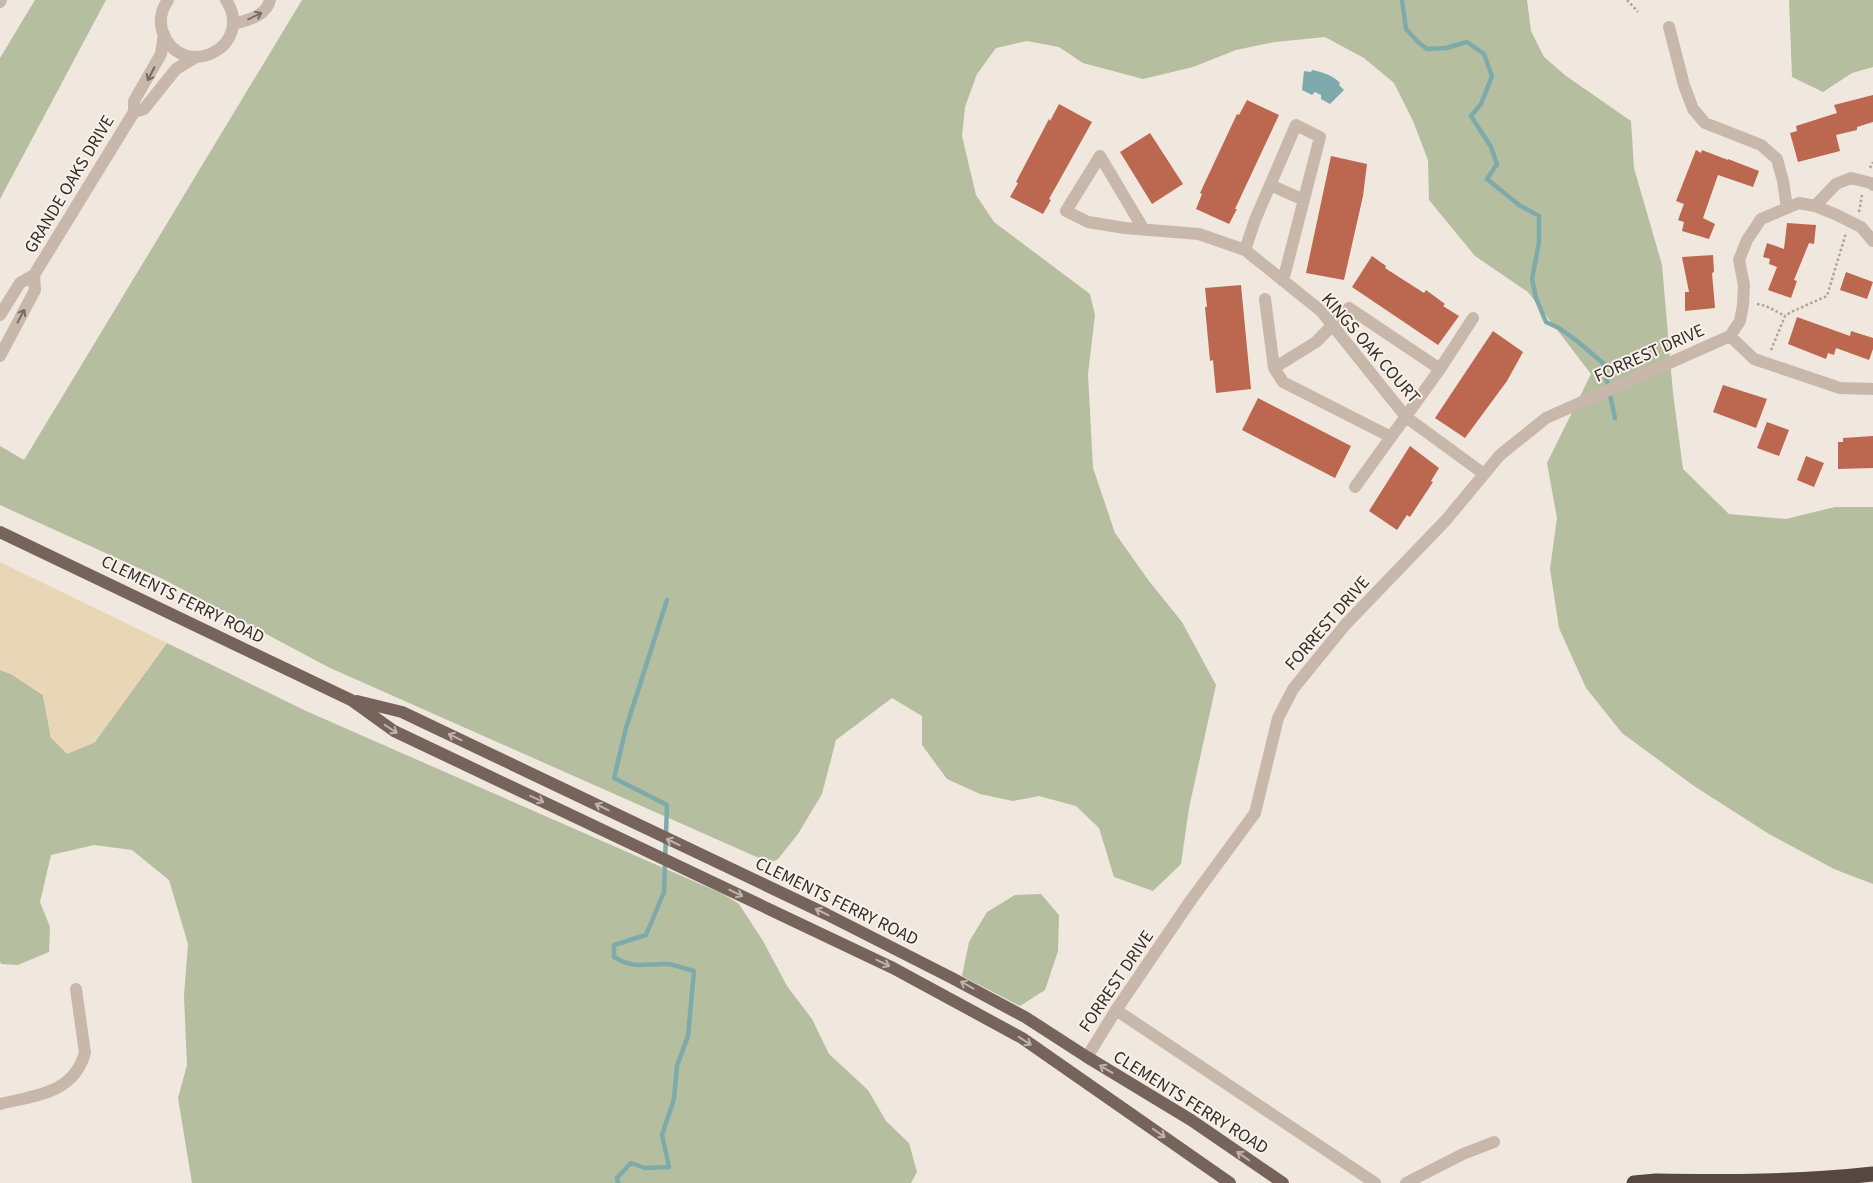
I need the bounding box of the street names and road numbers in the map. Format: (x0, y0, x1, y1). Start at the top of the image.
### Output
street label: GRANDE OAKS DRIVE (18, 111, 120, 258)
street label: KINGS OAK COURT (1315, 287, 1426, 409)
street label: FORREST DRIVE (1590, 318, 1708, 389)
street label: CLEMENTS FERRY ROAD (97, 549, 269, 650)
street label: FORREST DRIVE (1279, 571, 1375, 676)
street label: CLEMENTS FERRY ROAD (751, 851, 923, 952)
street label: FORREST DRIVE (1073, 925, 1160, 1037)
street label: CLEMENTS FERRY ROAD (1108, 1044, 1273, 1160)

